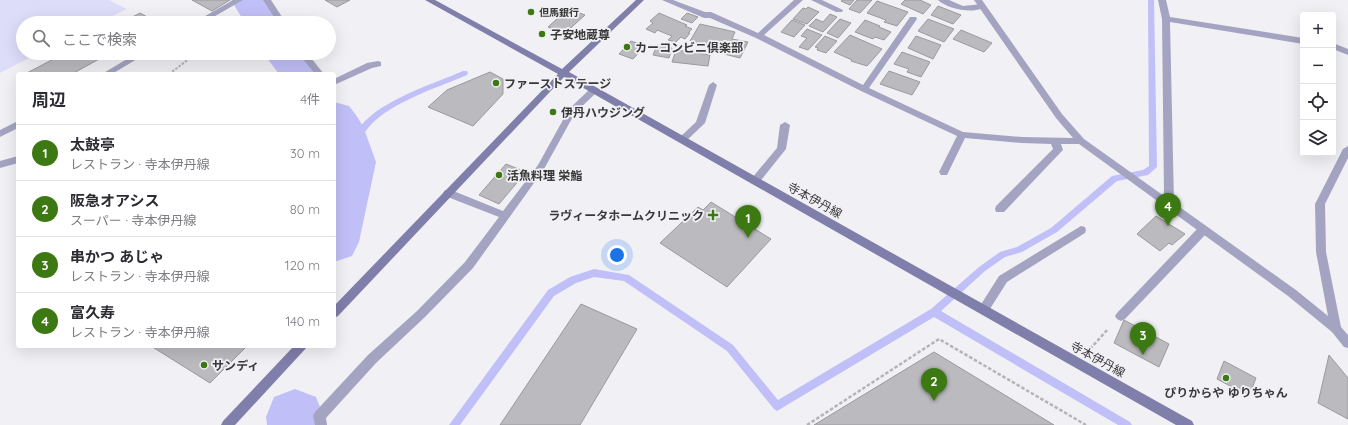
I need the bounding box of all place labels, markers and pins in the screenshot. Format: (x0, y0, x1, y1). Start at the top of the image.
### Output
place label: 但馬銀行 (539, 6, 579, 19)
marker: 但馬銀行 (526, 7, 536, 17)
place label: 子安地蔵尊 (550, 27, 610, 42)
marker: 子安地蔵尊 (537, 29, 547, 39)
place label: カーコンビニ倶楽部 (635, 40, 743, 55)
marker: カーコンビニ倶楽部 (622, 42, 632, 52)
place label: ファーストステージ (504, 76, 611, 91)
marker: ファーストステージ (491, 78, 501, 88)
place label: 伊丹ハウジング (561, 105, 645, 120)
marker: 伊丹ハウジング (548, 107, 558, 117)
place label: 活魚料理 栄鮨 (507, 168, 582, 183)
marker: 活魚料理 栄鮨 (494, 170, 504, 180)
pin: 4 (1155, 193, 1181, 226)
pin: 1 (735, 205, 761, 238)
place label: ラヴィータホームクリニック (548, 208, 704, 223)
marker: ラヴィータホームクリニック (707, 209, 719, 221)
pin: 3 (1130, 322, 1156, 355)
place label: サンディ (212, 358, 259, 373)
marker: サンディ (199, 360, 209, 370)
pin: 2 (921, 368, 947, 401)
marker: ぴりからや ゆりちゃん (1221, 373, 1231, 383)
place label: ぴりからや ゆりちゃん (1164, 385, 1288, 400)

